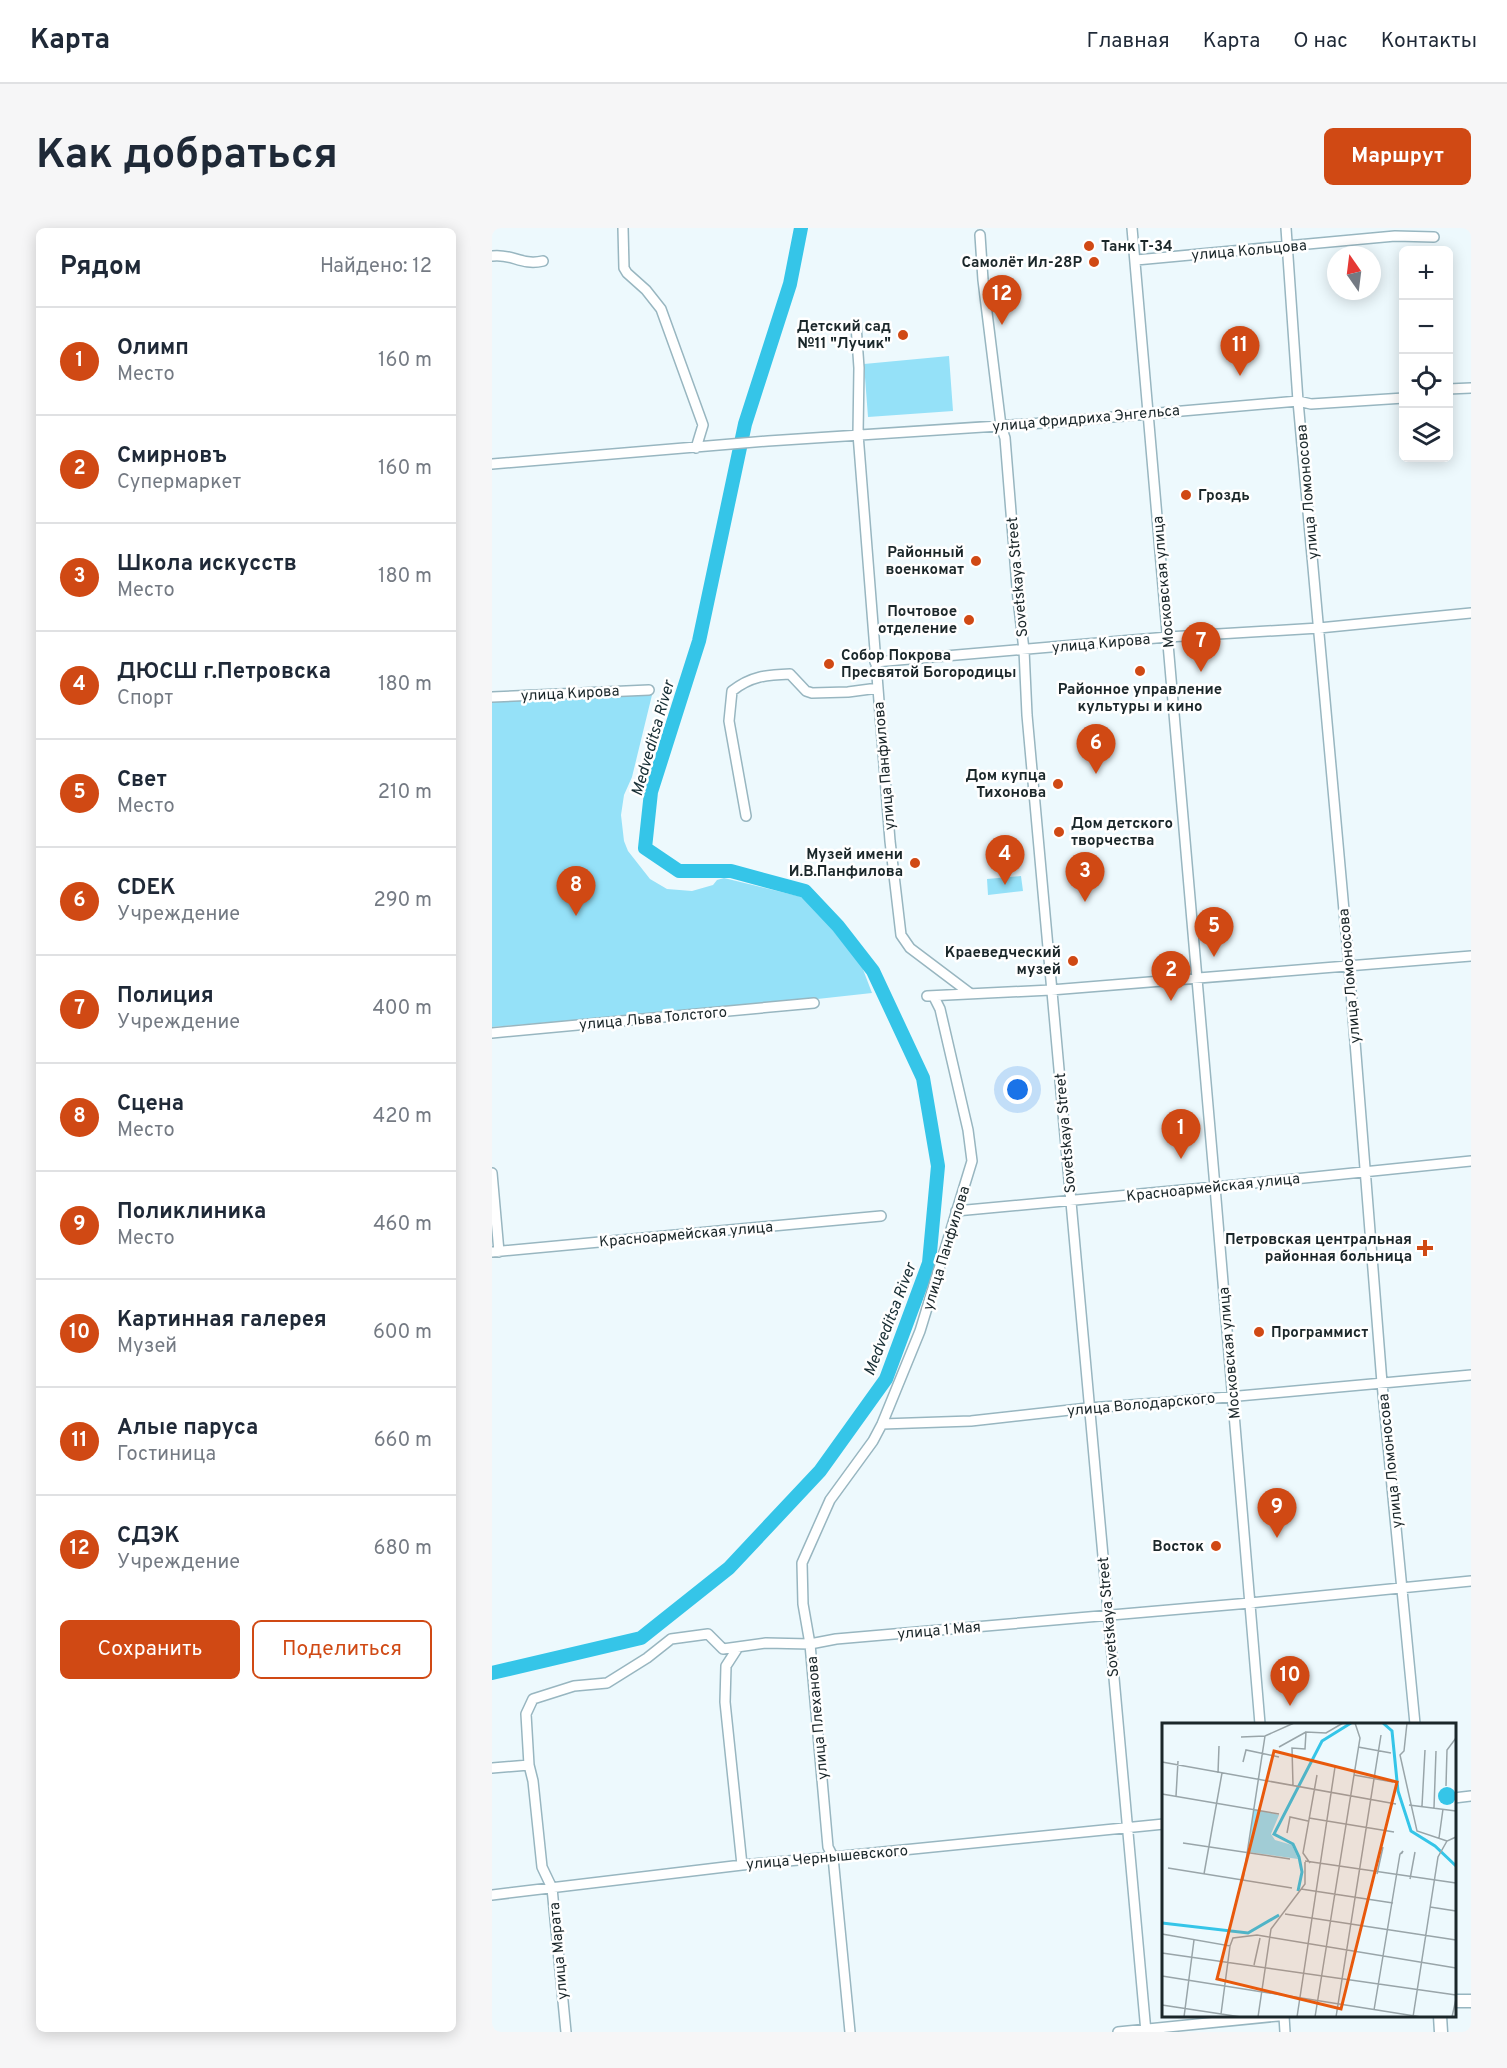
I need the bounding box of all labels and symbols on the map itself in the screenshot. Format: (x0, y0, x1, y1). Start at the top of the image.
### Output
street label: улица Кольцова (1191, 237, 1308, 266)
place label: Танк Т-34 (1101, 238, 1173, 257)
marker: Танк Т-34 (1082, 239, 1096, 253)
north arrow (1327, 246, 1381, 300)
place label: Самолёт Ил-28Р (961, 254, 1082, 273)
marker: Самолёт Ил-28Р (1087, 255, 1101, 269)
pin: 12 (982, 276, 1022, 325)
place label: Детский сад №11 "Лучик" (797, 318, 891, 354)
pin: 11 (1220, 326, 1260, 376)
marker: Детский сад №11 "Лучик" (896, 328, 910, 342)
street label: улица Фридриха Энгельса (992, 402, 1181, 437)
street label: улица Ломоносова (1293, 424, 1324, 560)
place label: Гроздь (1198, 487, 1250, 506)
marker: Гроздь (1179, 488, 1193, 502)
street label: Московская улица (1149, 515, 1180, 649)
street label: Sovetskaya Street (1004, 516, 1033, 638)
place label: Районный военкомат (886, 544, 964, 580)
marker: Районный военкомат (969, 554, 983, 568)
place label: Почтовое отделение (878, 603, 957, 639)
marker: Почтовое отделение (962, 613, 976, 627)
pin: 7 (1182, 622, 1220, 672)
street label: улица Кирова (1051, 631, 1151, 658)
place label: Собор Покрова Пресвятой Богородицы (841, 647, 1016, 683)
marker: Собор Покрова Пресвятой Богородицы (822, 657, 836, 671)
marker: Районное управление культуры и кино (1133, 664, 1147, 678)
water label: Medveditsa River (628, 677, 680, 799)
place label: Районное управление культуры и кино (1058, 681, 1222, 717)
street label: улица Кирова (520, 682, 620, 707)
street label: улица Панфилова (870, 701, 901, 831)
pin: 6 (1076, 724, 1116, 774)
place label: Дом купца Тихонова (965, 767, 1046, 803)
marker: Дом купца Тихонова (1051, 777, 1065, 791)
place label: Дом детского творчества (1071, 815, 1173, 851)
marker: Дом детского творчества (1052, 825, 1066, 839)
pin: 4 (986, 836, 1024, 885)
place label: Музей имени И.В.Панфилова (789, 846, 903, 882)
pin: 3 (1066, 852, 1104, 902)
marker: Музей имени И.В.Панфилова (908, 856, 922, 870)
pin: 8 (556, 866, 596, 916)
pin: 5 (1194, 908, 1234, 957)
street label: улица Ломоносова (1335, 908, 1366, 1044)
place label: Краеведческий музей (945, 944, 1061, 980)
pin: 2 (1152, 952, 1190, 1001)
marker: Краеведческий музей (1066, 954, 1080, 968)
street label: улица Льва Толстого (578, 1004, 728, 1035)
street label: Sovetskaya Street (1052, 1072, 1081, 1194)
your location (1003, 1075, 1032, 1104)
pin: 1 (1162, 1110, 1200, 1159)
street label: Красноармейская улица (1125, 1170, 1301, 1207)
street label: улица Панфилова (919, 1184, 975, 1313)
street label: Красноармейская улица (598, 1218, 774, 1253)
place label: Петровская центральная районная больница (1225, 1231, 1412, 1267)
marker: Петровская центральная районная больница (1416, 1239, 1434, 1257)
water label: Medveditsa River (860, 1259, 922, 1379)
street label: Московская улица (1215, 1286, 1246, 1420)
place label: Программист (1271, 1324, 1368, 1343)
marker: Программист (1252, 1325, 1266, 1339)
street label: улица Володарского (1066, 1390, 1216, 1421)
street label: улица Ломоносова (1375, 1393, 1408, 1529)
pin: 9 (1258, 1488, 1296, 1538)
place label: Восток (1152, 1538, 1204, 1557)
marker: Восток (1209, 1539, 1223, 1553)
street label: Sovetskaya Street (1095, 1556, 1124, 1678)
street label: улица 1 Мая (897, 1618, 982, 1645)
street label: улица Плеханова (804, 1655, 833, 1780)
pin: 10 (1270, 1656, 1310, 1706)
inset map (1162, 1723, 1456, 2017)
street label: улица Чернышевского (745, 1842, 909, 1875)
street label: улица Марата (546, 1901, 573, 2000)

